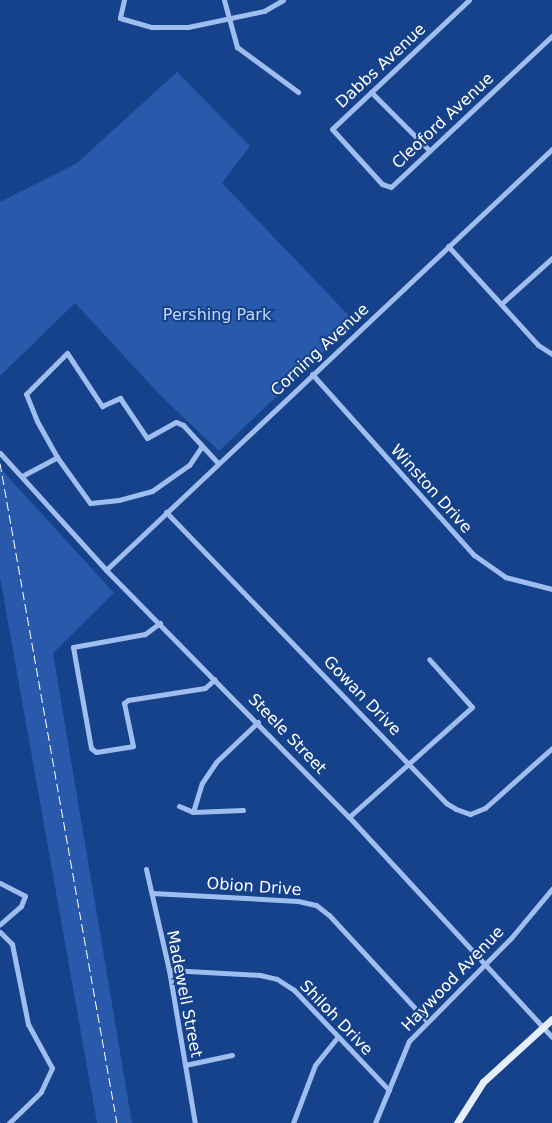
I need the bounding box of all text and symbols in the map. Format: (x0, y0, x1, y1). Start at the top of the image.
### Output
street label: Dabbs Avenue (332, 20, 430, 112)
street label: Cleoford Avenue (388, 69, 498, 173)
street label: Corning Avenue (267, 300, 373, 400)
park label: Pershing Park (163, 305, 271, 325)
street label: Winston Drive (386, 441, 476, 537)
street label: Gowan Drive (319, 652, 405, 740)
street label: Steele Street (244, 690, 330, 778)
street label: Obion Drive (206, 874, 302, 900)
street label: Haywood Avenue (398, 922, 508, 1036)
street label: Madewell Street (162, 929, 206, 1059)
street label: Shiloh Drive (295, 976, 377, 1060)

